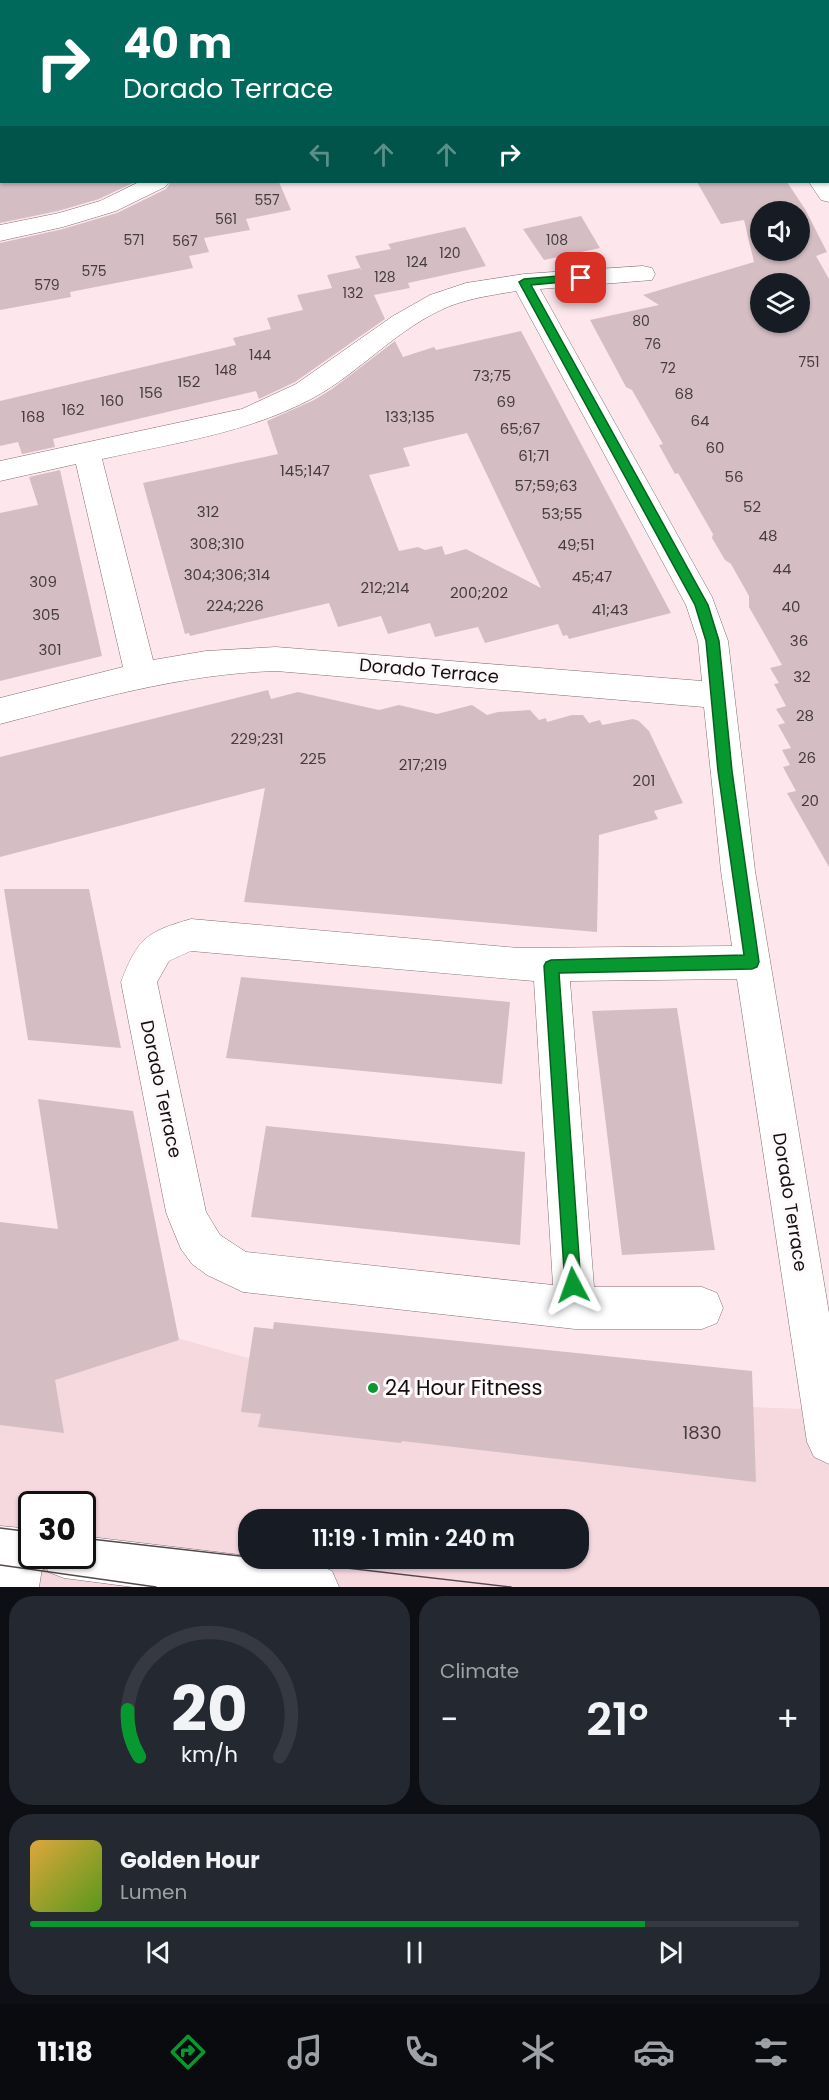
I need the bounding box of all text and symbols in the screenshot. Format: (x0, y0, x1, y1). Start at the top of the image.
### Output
text: 40 m (123, 14, 232, 73)
icon: right (24, 24, 102, 102)
text: Dorado Terrace (123, 70, 333, 107)
icon: left (304, 138, 337, 171)
icon: ahead (367, 138, 400, 171)
icon: ahead (430, 138, 463, 171)
icon: right (493, 138, 526, 171)
house number: 557 (254, 190, 280, 210)
map controls (750, 201, 810, 333)
button: sound (750, 201, 810, 261)
house number: 561 (215, 209, 237, 229)
house number: 571 (124, 230, 144, 250)
house number: 108 (546, 230, 568, 250)
house number: 567 (172, 231, 198, 251)
house number: 120 (439, 243, 461, 263)
house number: 124 (406, 252, 428, 272)
pin (555, 252, 606, 303)
house number: 575 (81, 261, 107, 281)
icon: arrive (564, 261, 597, 294)
house number: 128 (374, 267, 396, 287)
button: layers (750, 273, 810, 333)
house number: 579 (34, 275, 60, 295)
house number: 132 (343, 283, 363, 303)
house number: 80 (632, 311, 650, 331)
house number: 76 (645, 334, 661, 354)
house number: 144 (249, 345, 271, 365)
house number: 751 (799, 352, 819, 372)
house number: 72 (660, 358, 676, 378)
house number: 148 (215, 360, 237, 380)
house number: 73;75 (473, 365, 511, 386)
house number: 152 (178, 371, 200, 392)
house number: 156 (139, 382, 163, 403)
house number: 68 (675, 383, 694, 404)
house number: 160 (100, 390, 124, 411)
house number: 69 (497, 391, 515, 412)
house number: 162 (62, 399, 84, 420)
house number: 168 (21, 406, 45, 427)
house number: 133;135 (385, 406, 435, 427)
house number: 64 (691, 410, 709, 431)
house number: 65;67 (500, 418, 540, 439)
house number: 60 (706, 437, 724, 458)
house number: 61;71 (518, 445, 550, 466)
house number: 145;147 (280, 460, 330, 481)
house number: 56 (725, 466, 743, 487)
house number: 57;59;63 (515, 475, 577, 496)
house number: 52 (743, 496, 761, 517)
house number: 312 (197, 501, 219, 522)
house number: 53;55 (541, 503, 583, 524)
house number: 48 (759, 525, 777, 546)
house number: 308;310 (190, 533, 244, 554)
house number: 49;51 (557, 534, 595, 555)
house number: 44 (773, 558, 791, 579)
house number: 304;306;314 (184, 564, 270, 585)
house number: 45;47 (572, 566, 612, 587)
house number: 309 (29, 571, 57, 592)
house number: 212;214 (361, 577, 409, 598)
house number: 200;202 (450, 582, 508, 603)
house number: 224;226 (206, 595, 264, 616)
house number: 40 (782, 596, 800, 617)
house number: 41;43 (592, 599, 628, 620)
house number: 305 (32, 604, 60, 625)
house number: 36 (790, 630, 808, 651)
house number: 301 (38, 639, 62, 660)
street label: Dorado Terrace (358, 652, 500, 689)
house number: 32 (793, 666, 811, 687)
house number: 28 (796, 705, 814, 726)
house number: 229;231 (231, 728, 283, 749)
house number: 26 (798, 747, 816, 768)
house number: 225 (300, 748, 326, 769)
house number: 217;219 (399, 754, 447, 775)
house number: 201 (633, 770, 655, 791)
house number: 20 (801, 790, 819, 811)
street label: Dorado Terrace (135, 1018, 188, 1160)
street label: Dorado Terrace (767, 1131, 814, 1273)
position arrow (541, 1253, 605, 1317)
place label: 24 Hour Fitness (385, 1373, 543, 1402)
marker: 24 Hour Fitness (366, 1381, 380, 1395)
house number: 1830 (682, 1420, 722, 1445)
speed limit sign: 30 (18, 1491, 96, 1569)
text: 11:19 · 1 min · 240 m (312, 1523, 515, 1554)
text: Climate (440, 1657, 519, 1685)
text: 20 (171, 1665, 248, 1753)
text: 21° (586, 1688, 648, 1751)
text: − (440, 1696, 458, 1743)
text: + (776, 1696, 799, 1743)
text: km/h (181, 1740, 238, 1771)
text: Golden Hour (120, 1845, 260, 1876)
text: Lumen (120, 1878, 187, 1906)
icon: previous (142, 1936, 175, 1969)
icon: pause (398, 1936, 431, 1969)
icon: next (654, 1936, 687, 1969)
icon: directions (167, 2031, 209, 2073)
icon: music (284, 2031, 326, 2073)
icon: phone (400, 2031, 442, 2073)
icon: climate (517, 2031, 559, 2073)
icon: car (633, 2031, 675, 2073)
icon: filters (750, 2031, 792, 2073)
text: 11:18 (37, 2033, 93, 2070)

